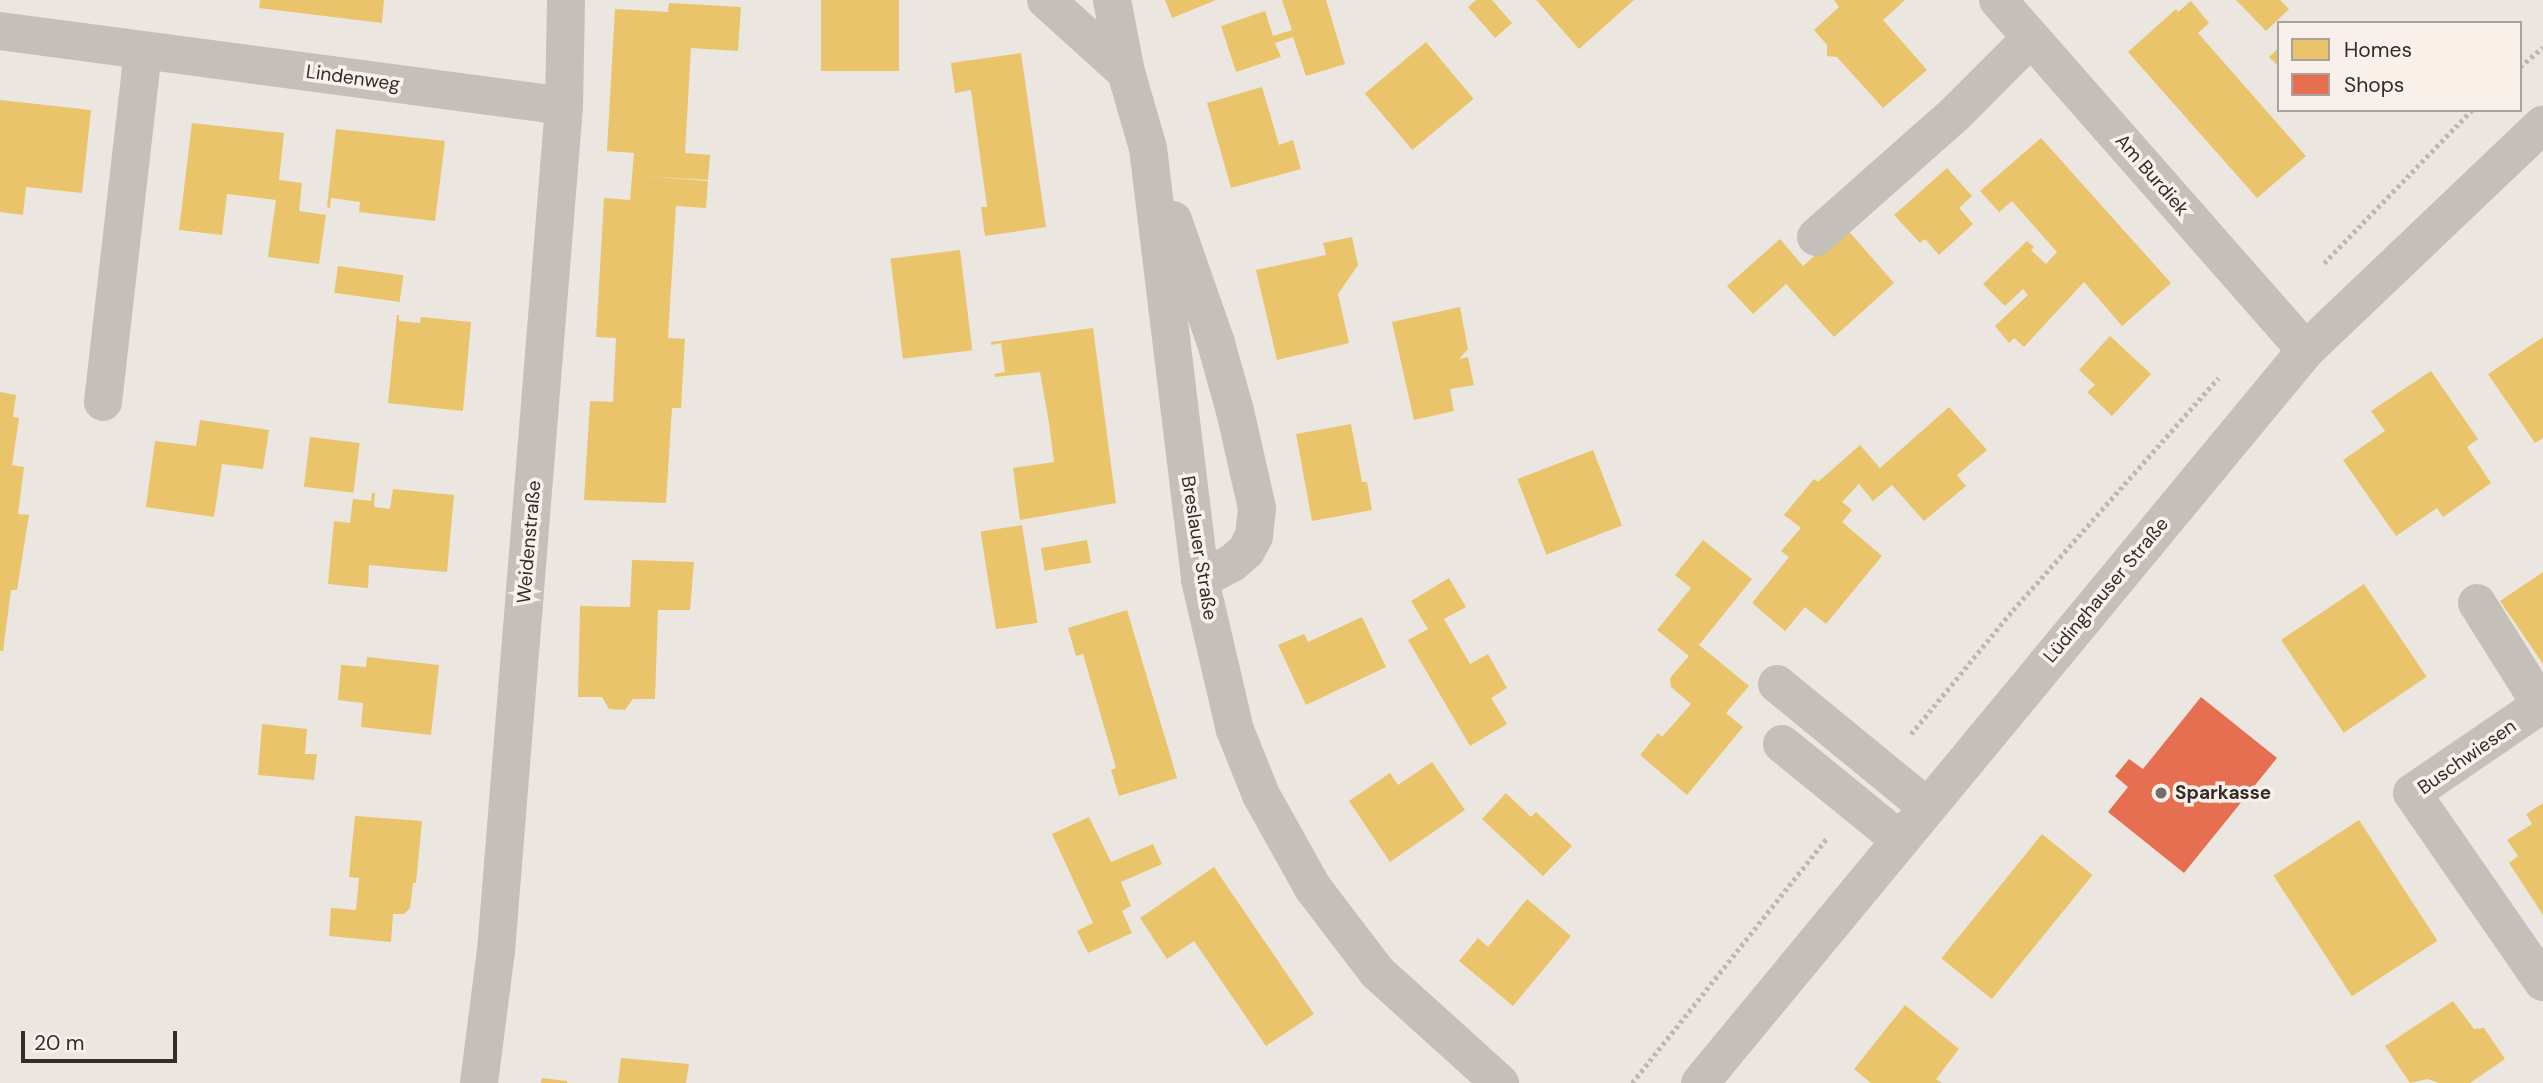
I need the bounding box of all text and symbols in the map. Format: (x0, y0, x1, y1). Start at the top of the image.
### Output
legend (2277, 21, 2522, 112)
text: Homes (2344, 36, 2412, 64)
street label: Lindenweg (305, 60, 401, 96)
text: Shops (2344, 71, 2404, 99)
street label: Am Burdiek (2110, 130, 2194, 220)
street label: Breslauer Straße (1176, 474, 1222, 622)
street label: Weidenstraße (512, 480, 546, 604)
street label: Lüdinghauser Straße (2039, 513, 2173, 667)
street label: Buschwiesen (2413, 715, 2521, 799)
place label: Sparkasse (2175, 782, 2271, 804)
marker: Sparkasse (2153, 785, 2169, 801)
scale bar (24, 1016, 180, 1060)
text: 20 m (34, 1029, 85, 1057)

